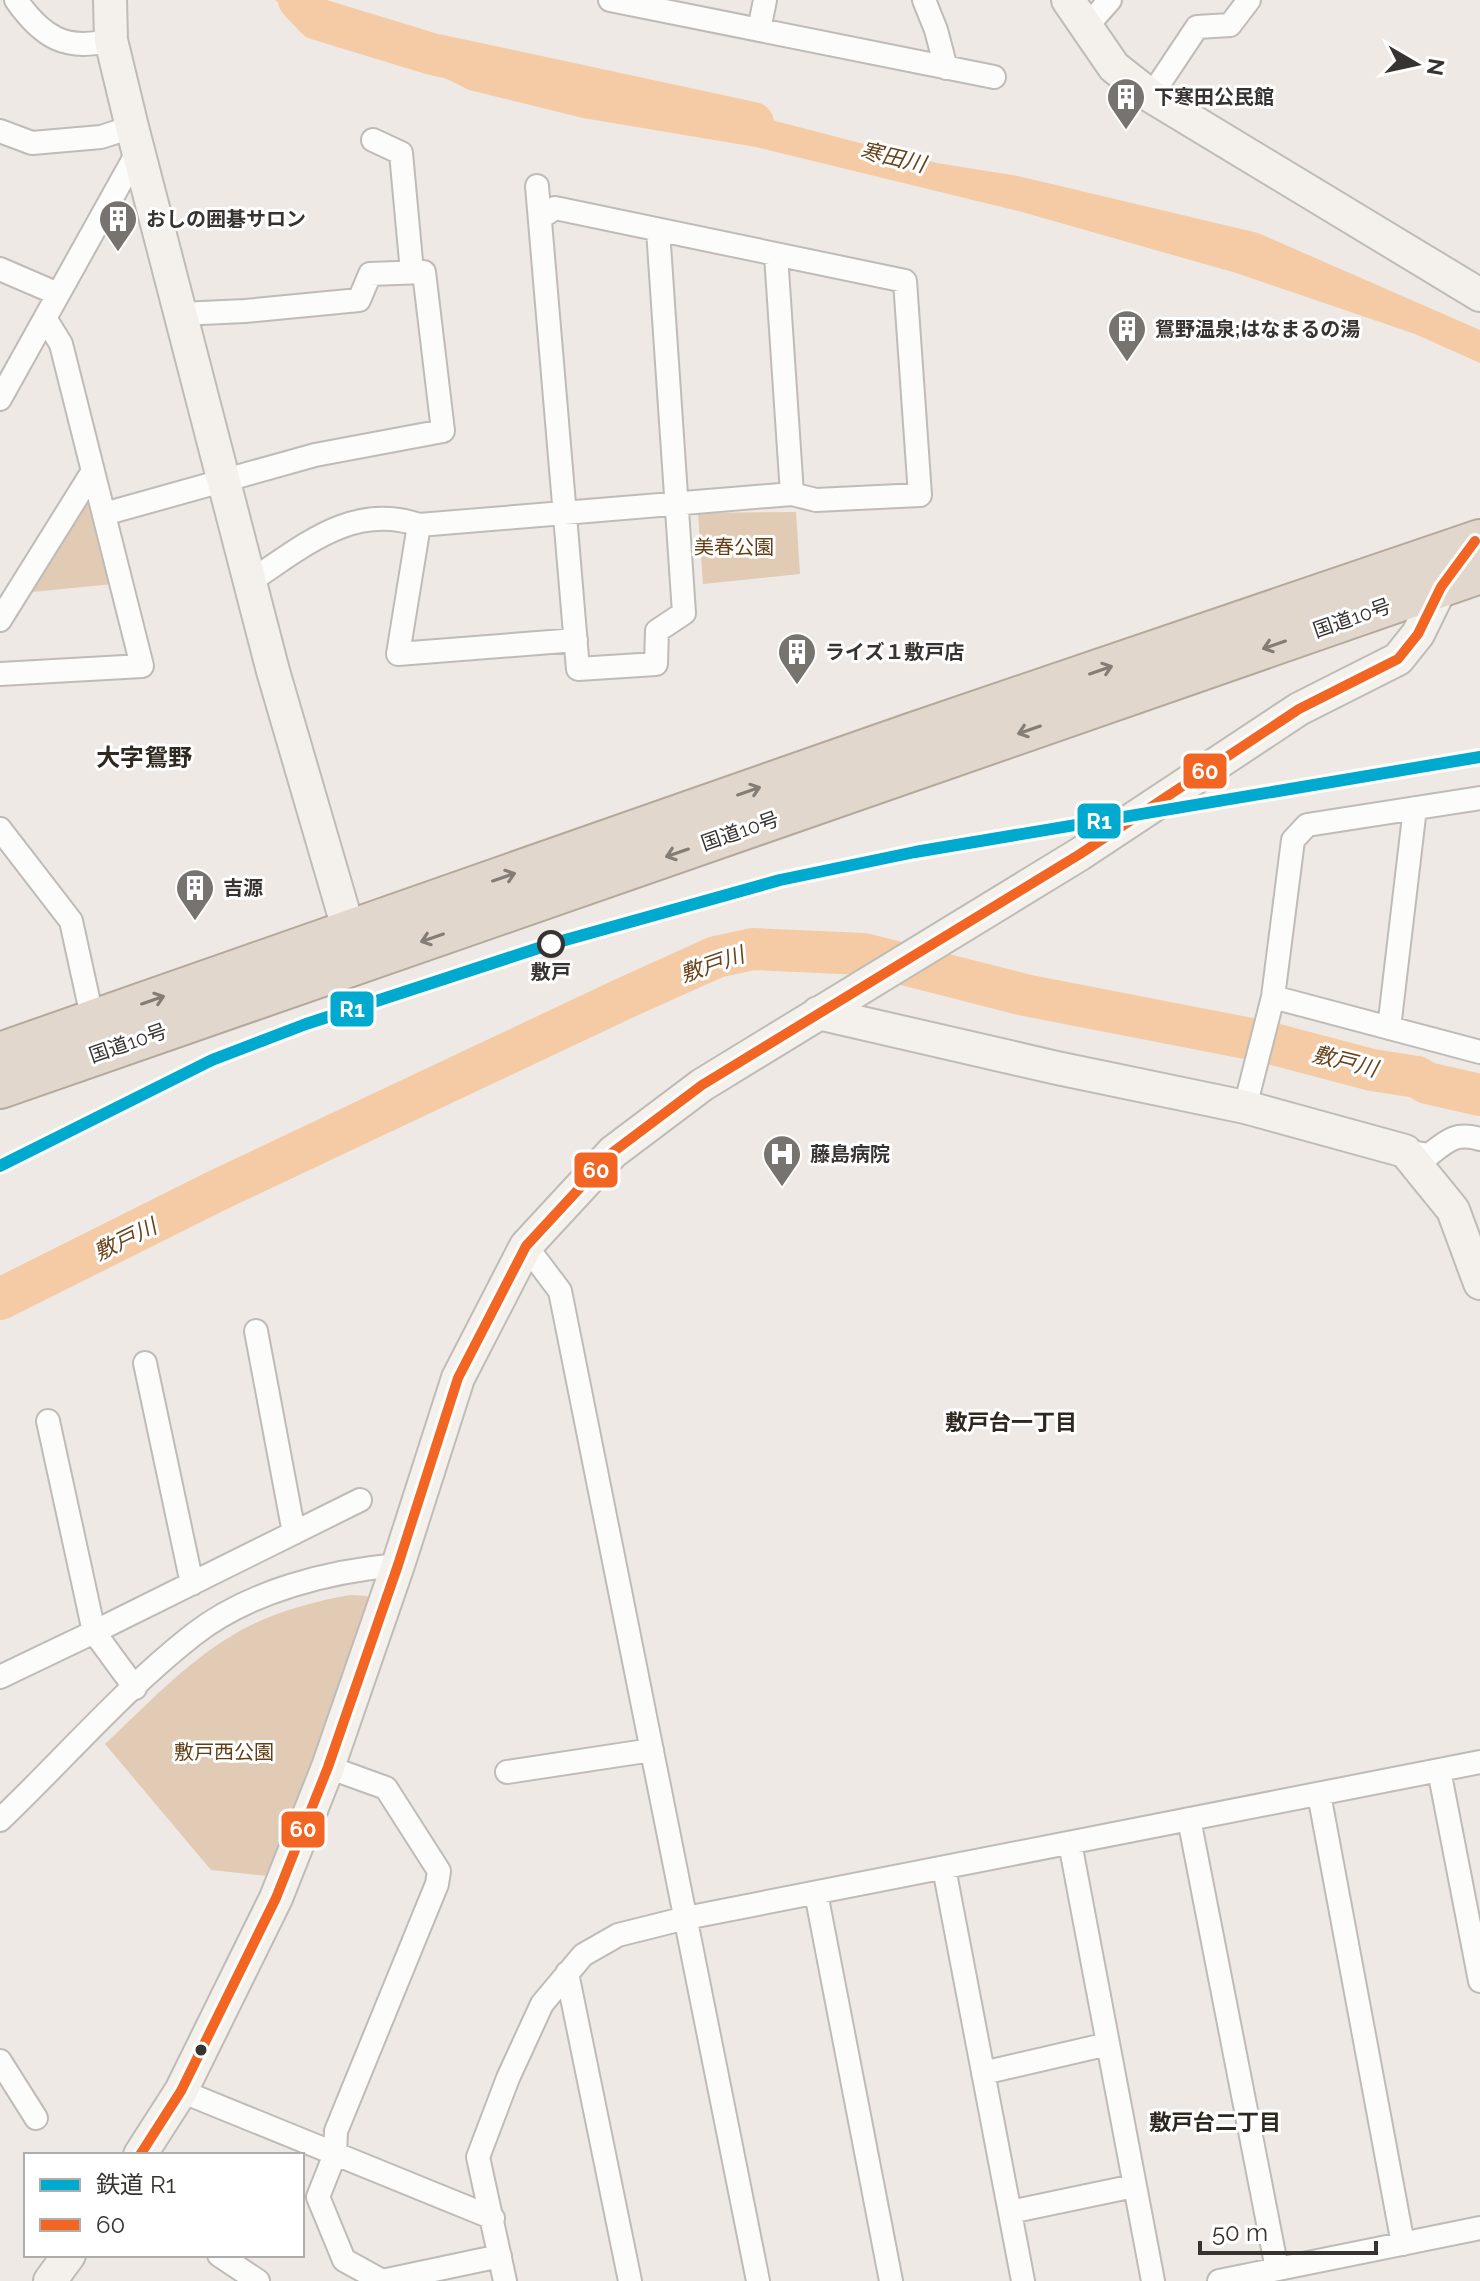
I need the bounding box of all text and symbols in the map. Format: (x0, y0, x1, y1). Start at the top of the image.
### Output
north arrow (1376, 24, 1456, 104)
text: N (1422, 57, 1450, 77)
building icon: 下寒田公民館 (1105, 76, 1147, 131)
place label: 下寒田公民館 (1154, 85, 1274, 109)
water label: 寒田川 (858, 137, 930, 178)
building icon: おしの囲碁サロン (97, 198, 139, 253)
place label: おしの囲碁サロン (146, 207, 306, 231)
building icon: 鴛野温泉;はなまるの湯 (1106, 308, 1148, 363)
place label: 鴛野温泉;はなまるの湯 (1155, 317, 1360, 341)
park label: 美春公園 (694, 535, 774, 559)
street label: 国道10号 (1310, 593, 1394, 643)
building icon: ライズ１敷戸店 (776, 631, 818, 686)
one-way arrow (1262, 639, 1287, 654)
place label: ライズ１敷戸店 (825, 640, 964, 664)
one-way arrow (1089, 662, 1114, 677)
one-way arrow (1016, 724, 1041, 739)
district label: 大字鴛野 (96, 743, 192, 772)
line badge: 60 (1182, 752, 1228, 790)
text: 60 (1192, 758, 1218, 784)
one-way arrow (737, 782, 762, 797)
line badge: R1 (1076, 802, 1122, 840)
street label: 国道10号 (698, 806, 782, 856)
text: R1 (1086, 808, 1112, 834)
one-way arrow (665, 846, 690, 861)
building icon: 吉源 (174, 867, 216, 922)
one-way arrow (491, 868, 516, 883)
place label: 吉源 (223, 876, 263, 900)
one-way arrow (419, 931, 444, 946)
marker: 敷戸 (538, 931, 564, 957)
water label: 敷戸川 (677, 940, 749, 987)
place label: 敷戸 (531, 960, 571, 984)
line badge: R1 (329, 990, 375, 1028)
one-way arrow (140, 991, 165, 1006)
text: R1 (339, 996, 365, 1022)
street label: 国道10号 (86, 1018, 170, 1068)
water label: 敷戸川 (1310, 1040, 1382, 1082)
hospital icon: 藤島病院 (761, 1133, 803, 1188)
place label: 藤島病院 (810, 1142, 890, 1166)
line badge: 60 (573, 1151, 619, 1189)
text: 60 (583, 1157, 609, 1183)
water label: 敷戸川 (90, 1212, 162, 1265)
district label: 敷戸台一丁目 (945, 1409, 1077, 1435)
park label: 敷戸西公園 (174, 1740, 274, 1764)
line badge: 60 (280, 1810, 326, 1849)
text: 60 (290, 1816, 316, 1842)
unlabelled marker (193, 2042, 209, 2058)
district label: 敷戸台二丁目 (1149, 2109, 1281, 2135)
legend (24, 2153, 304, 2257)
text: 鉄道 R1 (96, 2170, 176, 2199)
scale bar (1200, 2205, 1376, 2255)
text: 60 (96, 2210, 125, 2239)
text: 50 m (1212, 2218, 1268, 2247)

